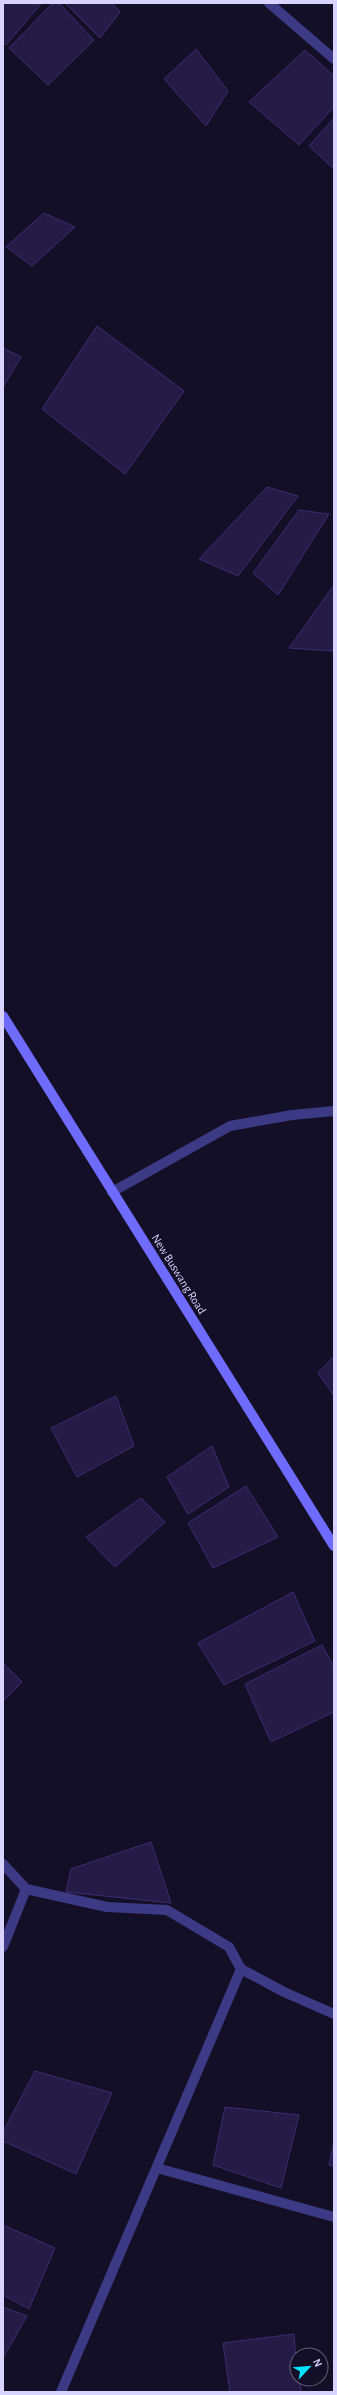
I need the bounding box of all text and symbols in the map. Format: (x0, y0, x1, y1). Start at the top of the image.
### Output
street label: New Buswang Road (150, 1232, 208, 1316)
north arrow (289, 2347, 329, 2387)
text: N (311, 2357, 324, 2369)

